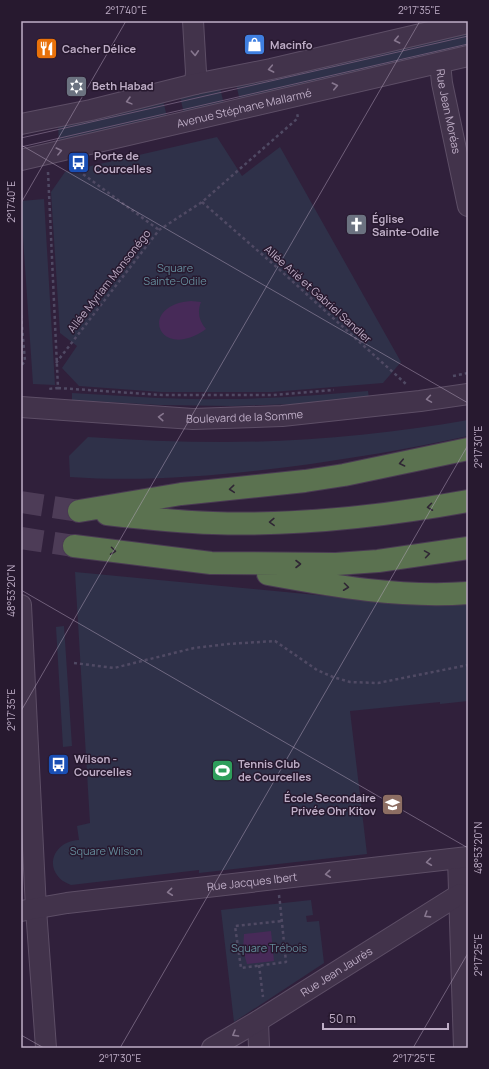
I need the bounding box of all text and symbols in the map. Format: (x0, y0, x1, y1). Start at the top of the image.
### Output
text: 2°17'40"E (105, 3, 147, 17)
text: 2°17'35"E (398, 3, 440, 17)
shop icon: Macinfo (241, 32, 267, 58)
one-way arrow (394, 35, 400, 43)
restaurant icon: Cacher Délice (34, 36, 60, 62)
place label: Macinfo (270, 37, 313, 52)
place label: Cacher Délice (62, 41, 137, 56)
one-way arrow (190, 50, 199, 56)
one-way arrow (267, 64, 274, 72)
street label: Rue Jean Moréas (434, 68, 465, 155)
synagogue icon: Beth Habad (64, 73, 90, 99)
place label: Beth Habad (92, 78, 154, 93)
one-way arrow (332, 83, 339, 91)
street label: Avenue Stéphane Mallarmé (175, 85, 313, 131)
one-way arrow (126, 96, 133, 105)
one-way arrow (56, 147, 62, 155)
place label: Porte de Courcelles (94, 148, 152, 176)
bus stop icon: Porte de Courcelles (66, 149, 92, 175)
text: 2°17'40"E (4, 181, 18, 223)
place label: Église Sainte-Odile (372, 211, 439, 239)
church icon: Église Sainte-Odile (343, 212, 369, 238)
street label: Allée Myriam Monsonégo (64, 226, 154, 335)
street label: Allée Arié et Gabriel Sandler (262, 241, 375, 346)
park label: Square Sainte-Odile (143, 260, 207, 288)
one-way arrow (426, 395, 433, 403)
street label: Boulevard de la Somme (186, 406, 304, 426)
one-way arrow (158, 412, 164, 421)
text: 2°17'30"E (471, 425, 485, 468)
one-way arrow (399, 459, 405, 467)
one-way arrow (229, 484, 235, 493)
one-way arrow (427, 503, 433, 512)
one-way arrow (269, 518, 275, 527)
one-way arrow (110, 546, 116, 555)
one-way arrow (424, 550, 430, 559)
one-way arrow (295, 560, 301, 568)
text: 48°53'20"N (4, 565, 18, 617)
one-way arrow (343, 582, 349, 591)
text: 2°17'35"E (4, 689, 18, 731)
place label: Wilson - Courcelles (74, 751, 132, 779)
bus stop icon: Wilson - Courcelles (45, 752, 71, 778)
place label: Tennis Club de Courcelles (238, 756, 311, 784)
sports icon: Tennis Club de Courcelles (209, 757, 235, 783)
place label: École Secondaire Privée Ohr Kitov (284, 790, 376, 818)
school or university icon: École Secondaire Privée Ohr Kitov (379, 791, 405, 817)
text: 48°53'20"N (471, 822, 485, 874)
park label: Square Wilson (70, 843, 142, 858)
one-way arrow (426, 857, 432, 866)
street label: Rue Jacques Ibert (206, 869, 298, 894)
one-way arrow (325, 869, 331, 878)
one-way arrow (167, 887, 173, 896)
one-way arrow (424, 910, 431, 918)
text: 2°17'25"E (471, 934, 485, 976)
park label: Square Trébois (231, 940, 307, 955)
street label: Rue Jean Jaurès (297, 943, 375, 1000)
scale bar (323, 1005, 448, 1031)
text: 50 m (329, 1010, 356, 1027)
one-way arrow (232, 1030, 239, 1037)
text: 2°17'30"E (99, 1051, 142, 1065)
text: 2°17'25"E (393, 1051, 435, 1065)

